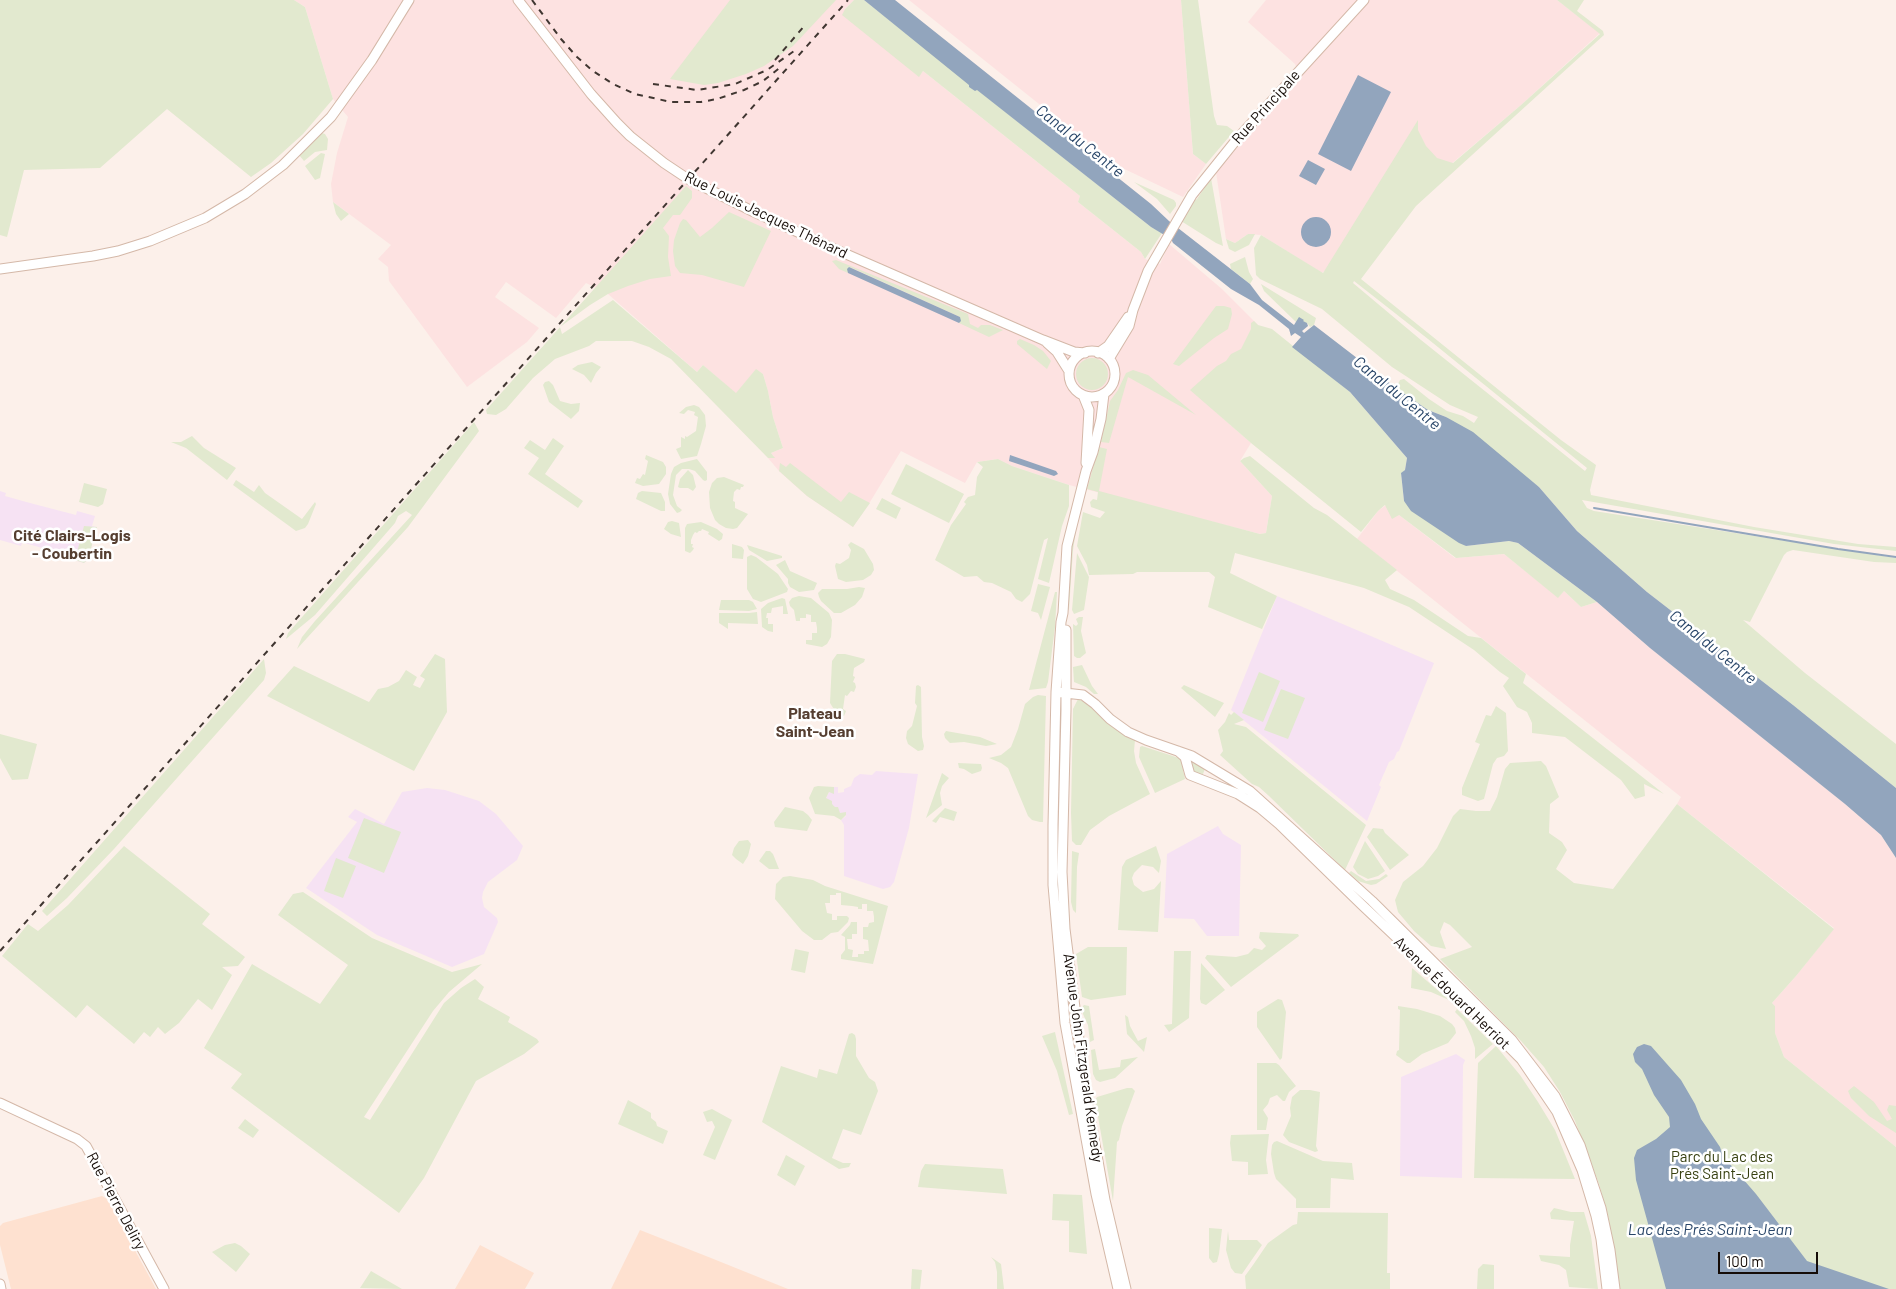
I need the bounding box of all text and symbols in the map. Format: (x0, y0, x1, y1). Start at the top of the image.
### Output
street label: Rue Principale (1228, 66, 1304, 148)
water label: Canal du Centre (1032, 101, 1128, 181)
street label: Rue Louis Jacques Thénard (681, 168, 851, 262)
water label: Canal du Centre (1350, 352, 1444, 434)
district label: Cité Clairs-Logis - Coubertin (13, 526, 131, 564)
water label: Canal du Centre (1666, 606, 1760, 688)
district label: Plateau Saint-Jean (776, 704, 854, 742)
street label: Avenue Édouard Herriot (1390, 933, 1514, 1053)
street label: Avenue John Fitzgerald Kennedy (1059, 952, 1107, 1164)
park label: Parc du Lac des Prés Saint-Jean (1670, 1148, 1774, 1183)
street label: Rue Pierre Deliry (83, 1149, 149, 1253)
water label: Lac des Prés Saint-Jean (1628, 1220, 1792, 1240)
scale bar (1721, 1242, 1821, 1274)
text: 100 m (1726, 1252, 1764, 1270)

